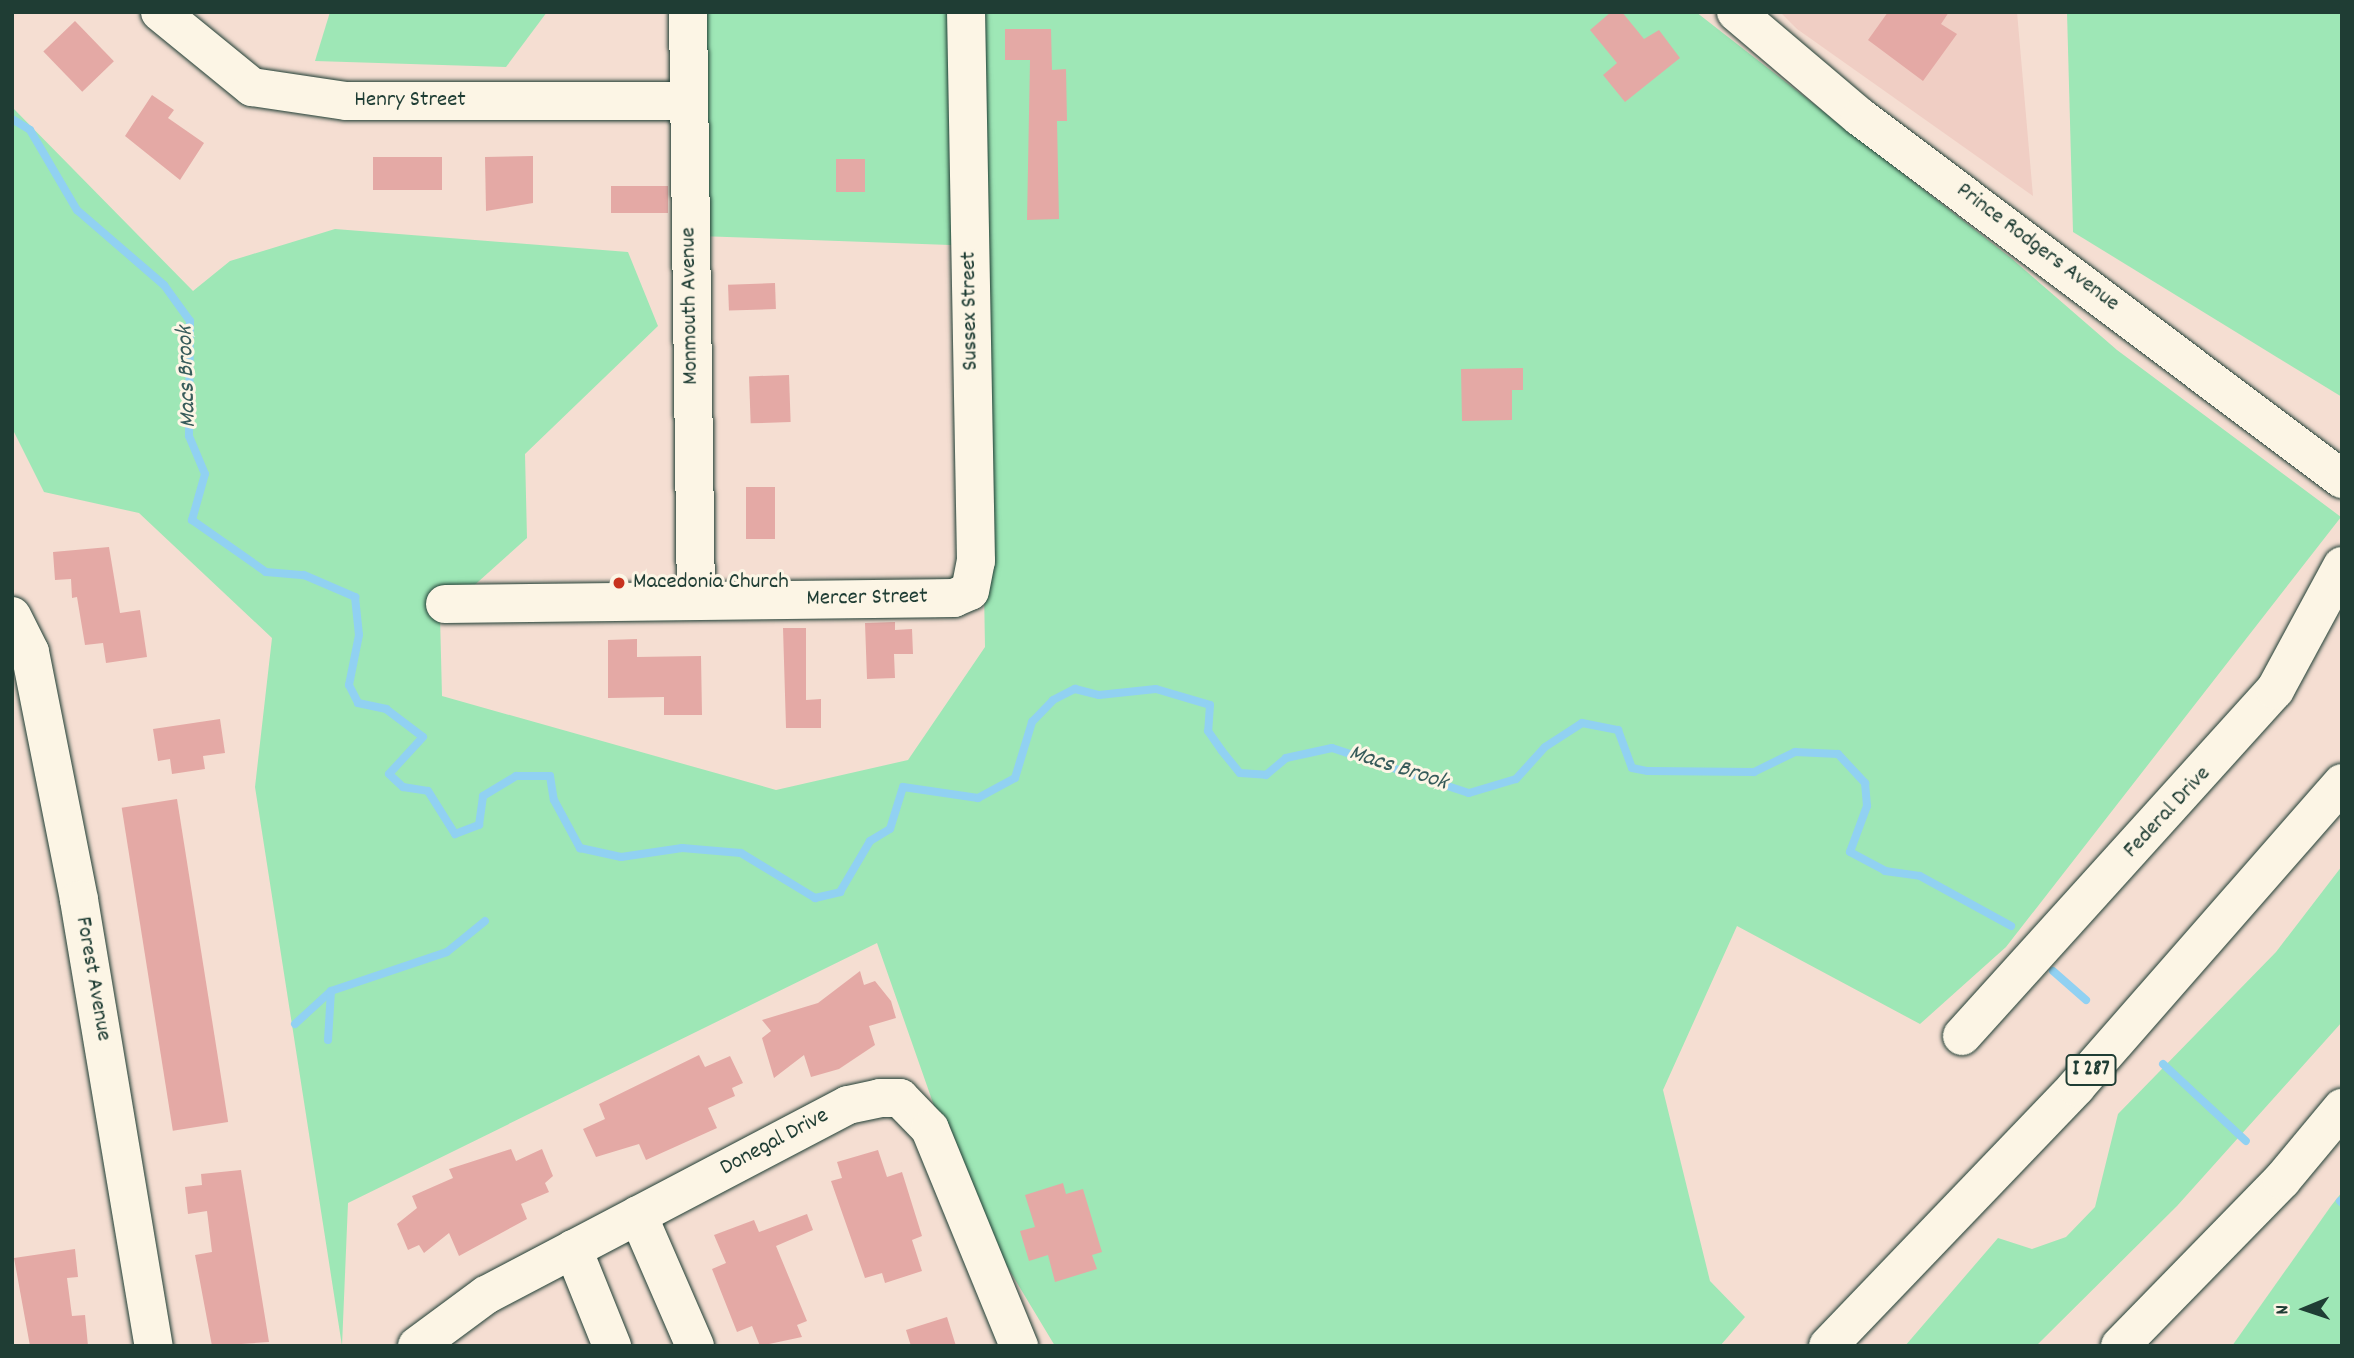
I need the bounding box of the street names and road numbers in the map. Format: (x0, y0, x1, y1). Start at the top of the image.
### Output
street label: Henry Street (354, 87, 466, 115)
street label: Prince Rodgers Avenue (1950, 178, 2124, 318)
street label: Monmouth Avenue (676, 227, 706, 385)
street label: Sussex Street (956, 251, 986, 371)
street label: Mercer Street (806, 584, 928, 614)
street label: Federal Drive (2118, 761, 2218, 865)
street label: Forest Avenue (68, 915, 116, 1043)
road number: I 287 (2065, 1052, 2117, 1088)
street label: Donegal Drive (716, 1103, 834, 1183)

